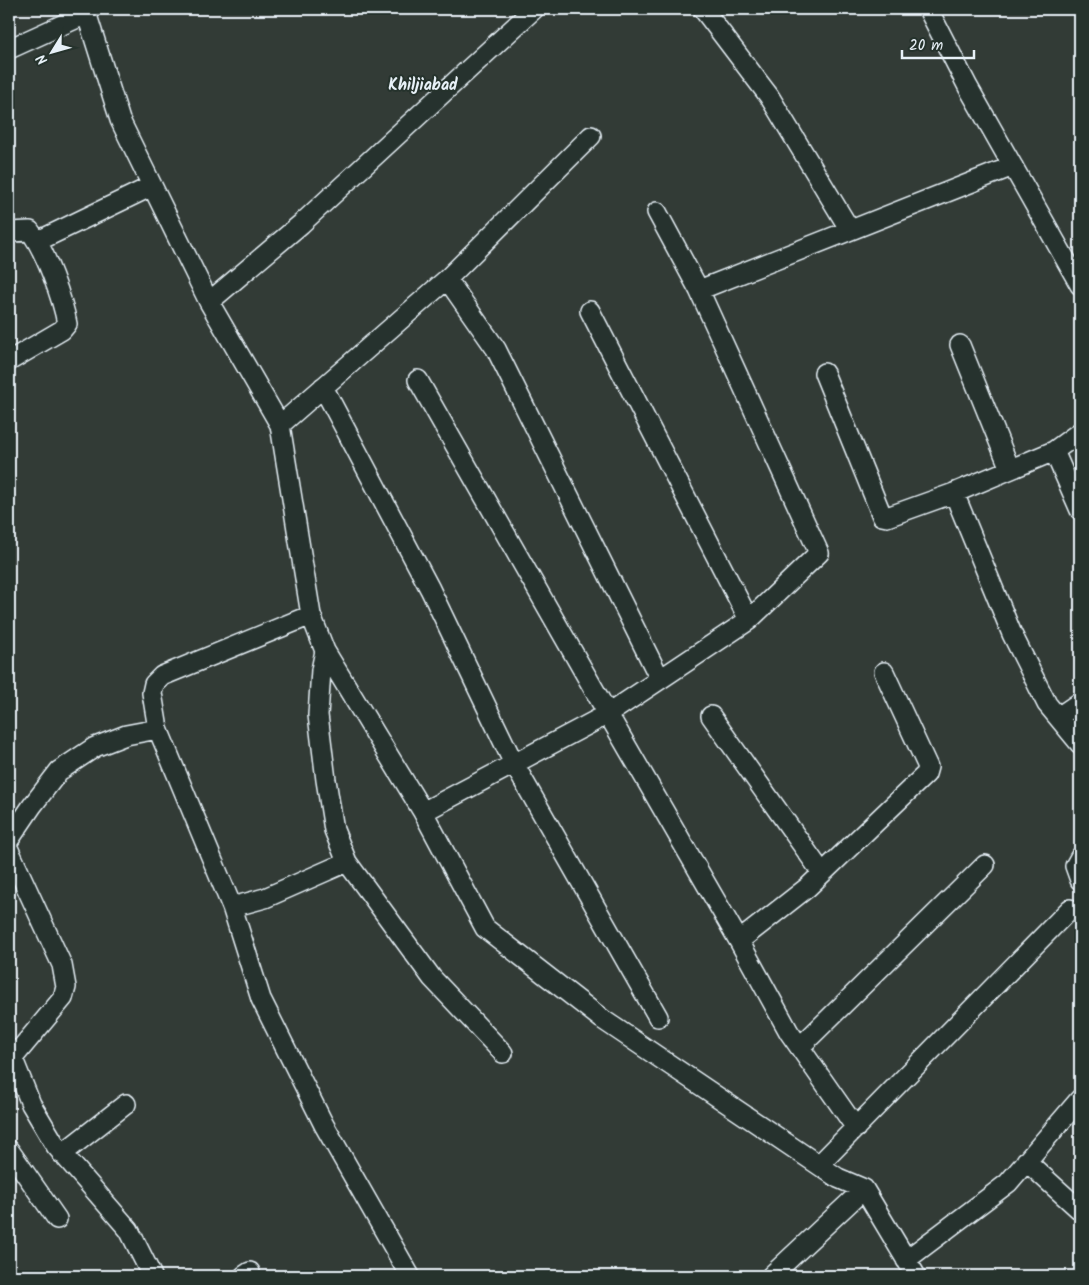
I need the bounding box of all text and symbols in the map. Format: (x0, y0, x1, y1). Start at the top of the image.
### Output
north arrow (28, 28, 78, 78)
scale bar (902, 28, 974, 60)
text: 20 m (909, 34, 943, 58)
text: N (31, 49, 54, 69)
district label: Khiljiabad (388, 73, 458, 98)

